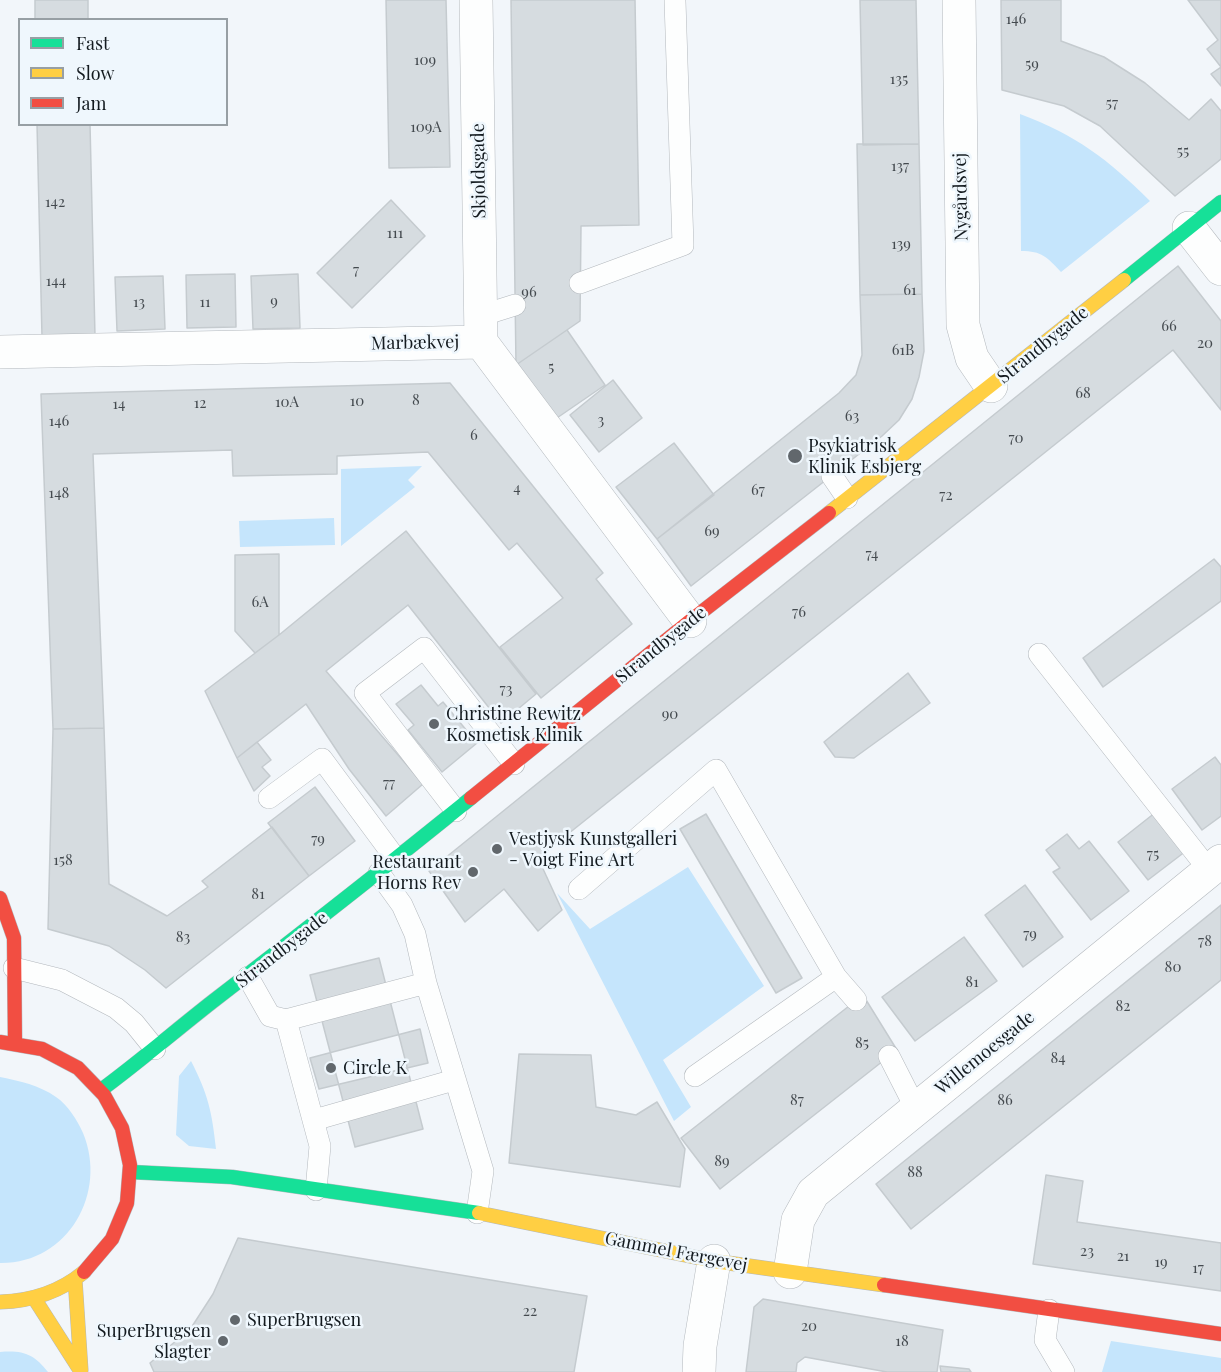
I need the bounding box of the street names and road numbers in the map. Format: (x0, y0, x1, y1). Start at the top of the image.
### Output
street label: Skjoldsgade (467, 123, 491, 219)
street label: Nygårdsvej (949, 153, 973, 241)
street label: Strandbygade (993, 302, 1093, 388)
street label: Marbækvej (371, 331, 459, 355)
street label: Strandbygade (611, 602, 711, 688)
street label: Strandbygade (232, 907, 332, 993)
street label: Willemoesgade (931, 1006, 1039, 1100)
street label: Gammel Færgevej (603, 1228, 749, 1276)

